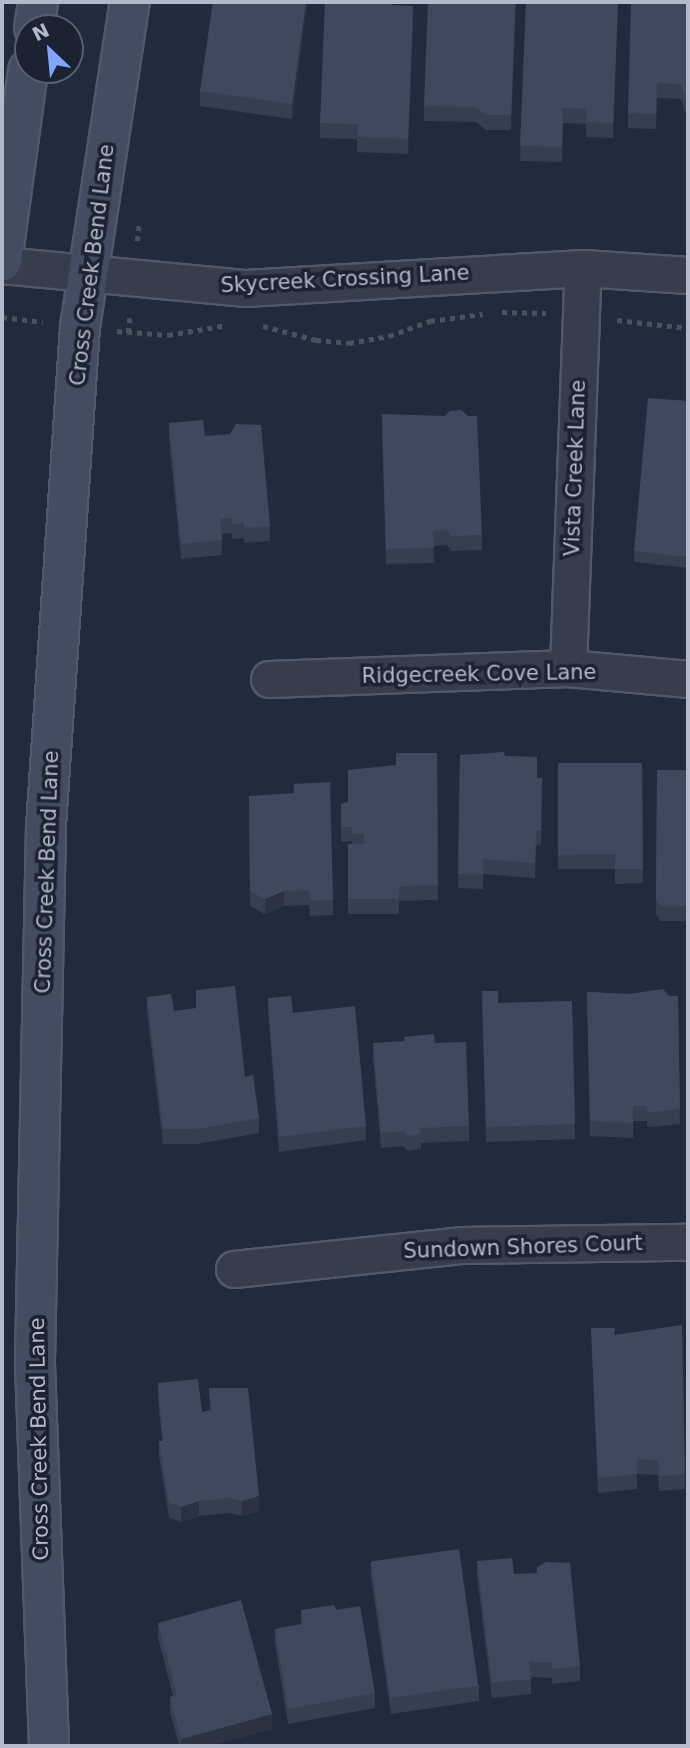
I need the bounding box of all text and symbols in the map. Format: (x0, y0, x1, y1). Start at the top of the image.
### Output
north arrow (14, 14, 84, 84)
text: N (29, 19, 53, 45)
street label: Cross Creek Bend Lane (65, 143, 119, 387)
street label: Skycreek Crossing Lane (220, 260, 470, 298)
street label: Vista Creek Lane (559, 379, 591, 557)
street label: Ridgecreek Cove Lane (361, 659, 597, 689)
street label: Cross Creek Bend Lane (30, 750, 64, 994)
street label: Sundown Shores Court (403, 1230, 643, 1264)
street label: Cross Creek Bend Lane (24, 1317, 54, 1561)

